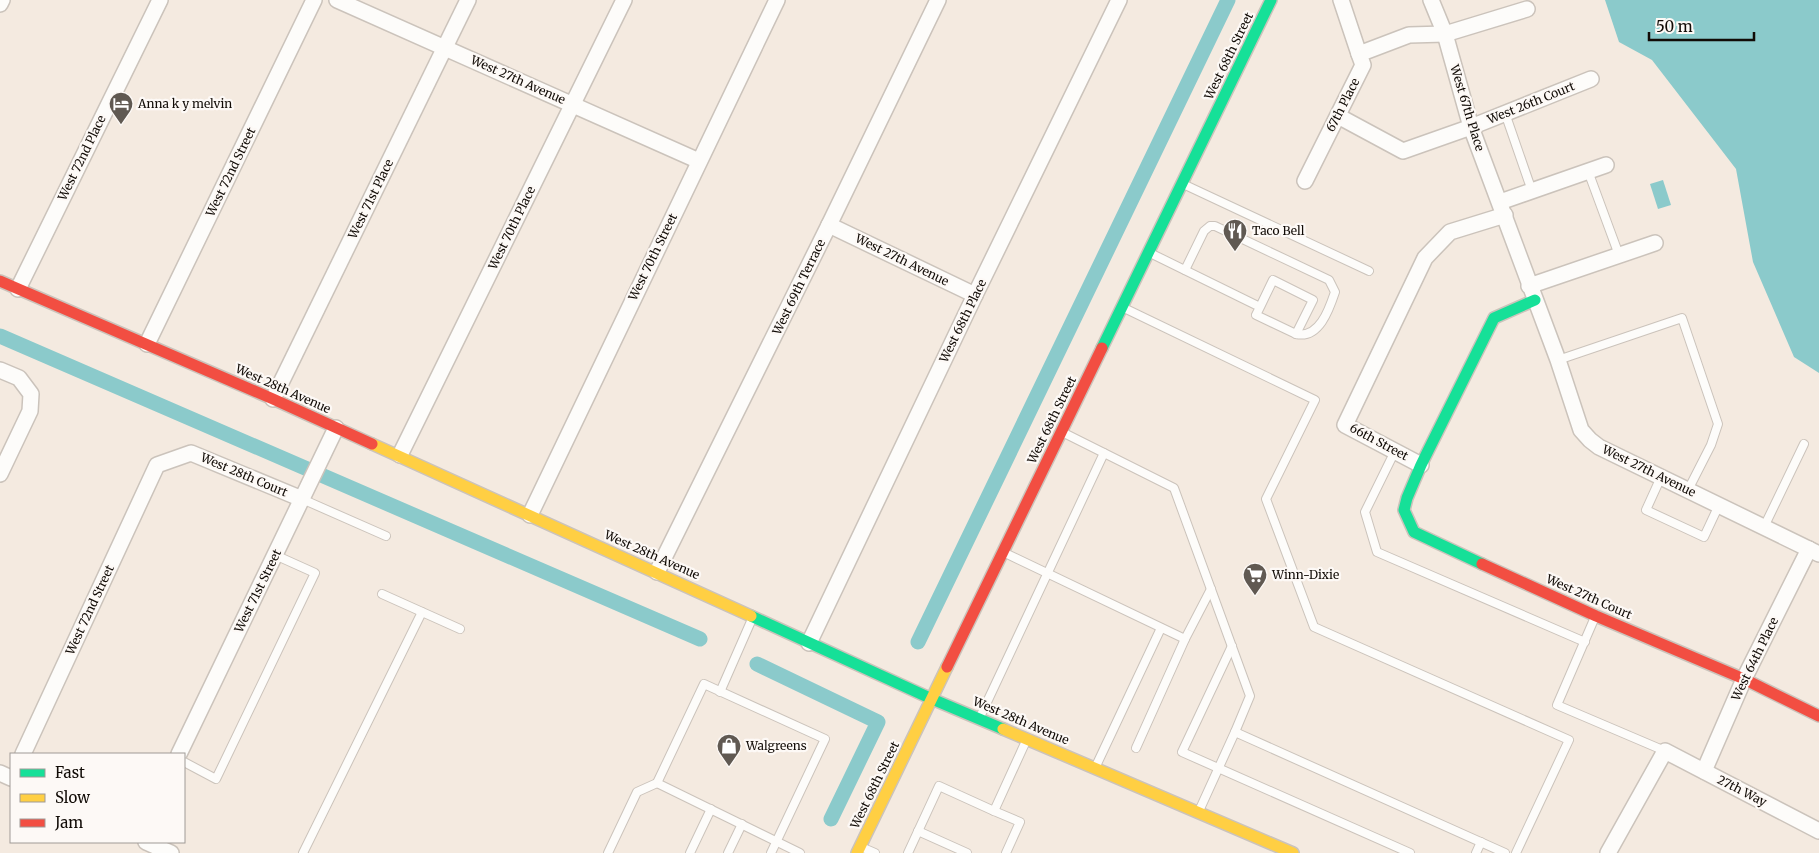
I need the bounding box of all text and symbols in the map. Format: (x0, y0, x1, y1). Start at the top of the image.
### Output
street label: West 68th Street (1200, 9, 1256, 103)
scale bar (1649, 10, 1754, 42)
text: 50 m (1656, 17, 1693, 36)
street label: West 27th Avenue (468, 52, 568, 107)
street label: West 67th Place (1447, 62, 1488, 153)
street label: 67th Place (1323, 75, 1362, 134)
street label: West 26th Court (1484, 78, 1577, 127)
hotel icon: Anna k y melvin (108, 91, 134, 125)
place label: Anna k y melvin (137, 96, 232, 111)
street label: West 72nd Place (54, 113, 109, 204)
street label: West 72nd Street (202, 124, 259, 220)
street label: West 71st Place (344, 157, 396, 242)
street label: West 70th Place (484, 184, 538, 273)
street label: West 70th Street (625, 210, 680, 304)
restaurant icon: Taco Bell (1222, 218, 1248, 252)
place label: Taco Bell (1252, 223, 1305, 238)
street label: West 27th Avenue (852, 230, 951, 289)
street label: West 69th Terrace (768, 237, 828, 338)
street label: West 68th Place (935, 277, 989, 366)
street label: West 28th Avenue (232, 360, 333, 416)
street label: West 68th Street (1023, 373, 1079, 467)
street label: 66th Street (1347, 420, 1411, 463)
street label: West 27th Avenue (1599, 441, 1698, 500)
street label: West 28th Court (198, 449, 290, 500)
street label: West 28th Avenue (601, 526, 702, 582)
street label: West 71st Street (230, 546, 284, 636)
street label: West 72nd Street (62, 562, 117, 658)
supermarket icon: Winn-Dixie (1242, 562, 1268, 596)
place label: Winn-Dixie (1271, 567, 1339, 582)
street label: West 27th Court (1543, 571, 1635, 622)
street label: West 64th Place (1727, 615, 1781, 704)
street label: West 28th Avenue (970, 693, 1071, 748)
shop icon: Walgreens (716, 733, 742, 767)
place label: Walgreens (745, 738, 807, 753)
street label: West 68th Street (846, 738, 902, 832)
legend (10, 753, 185, 843)
text: Fast (55, 763, 85, 782)
street label: 27th Way (1715, 772, 1769, 809)
text: Slow (55, 788, 90, 807)
text: Jam (54, 813, 83, 832)

